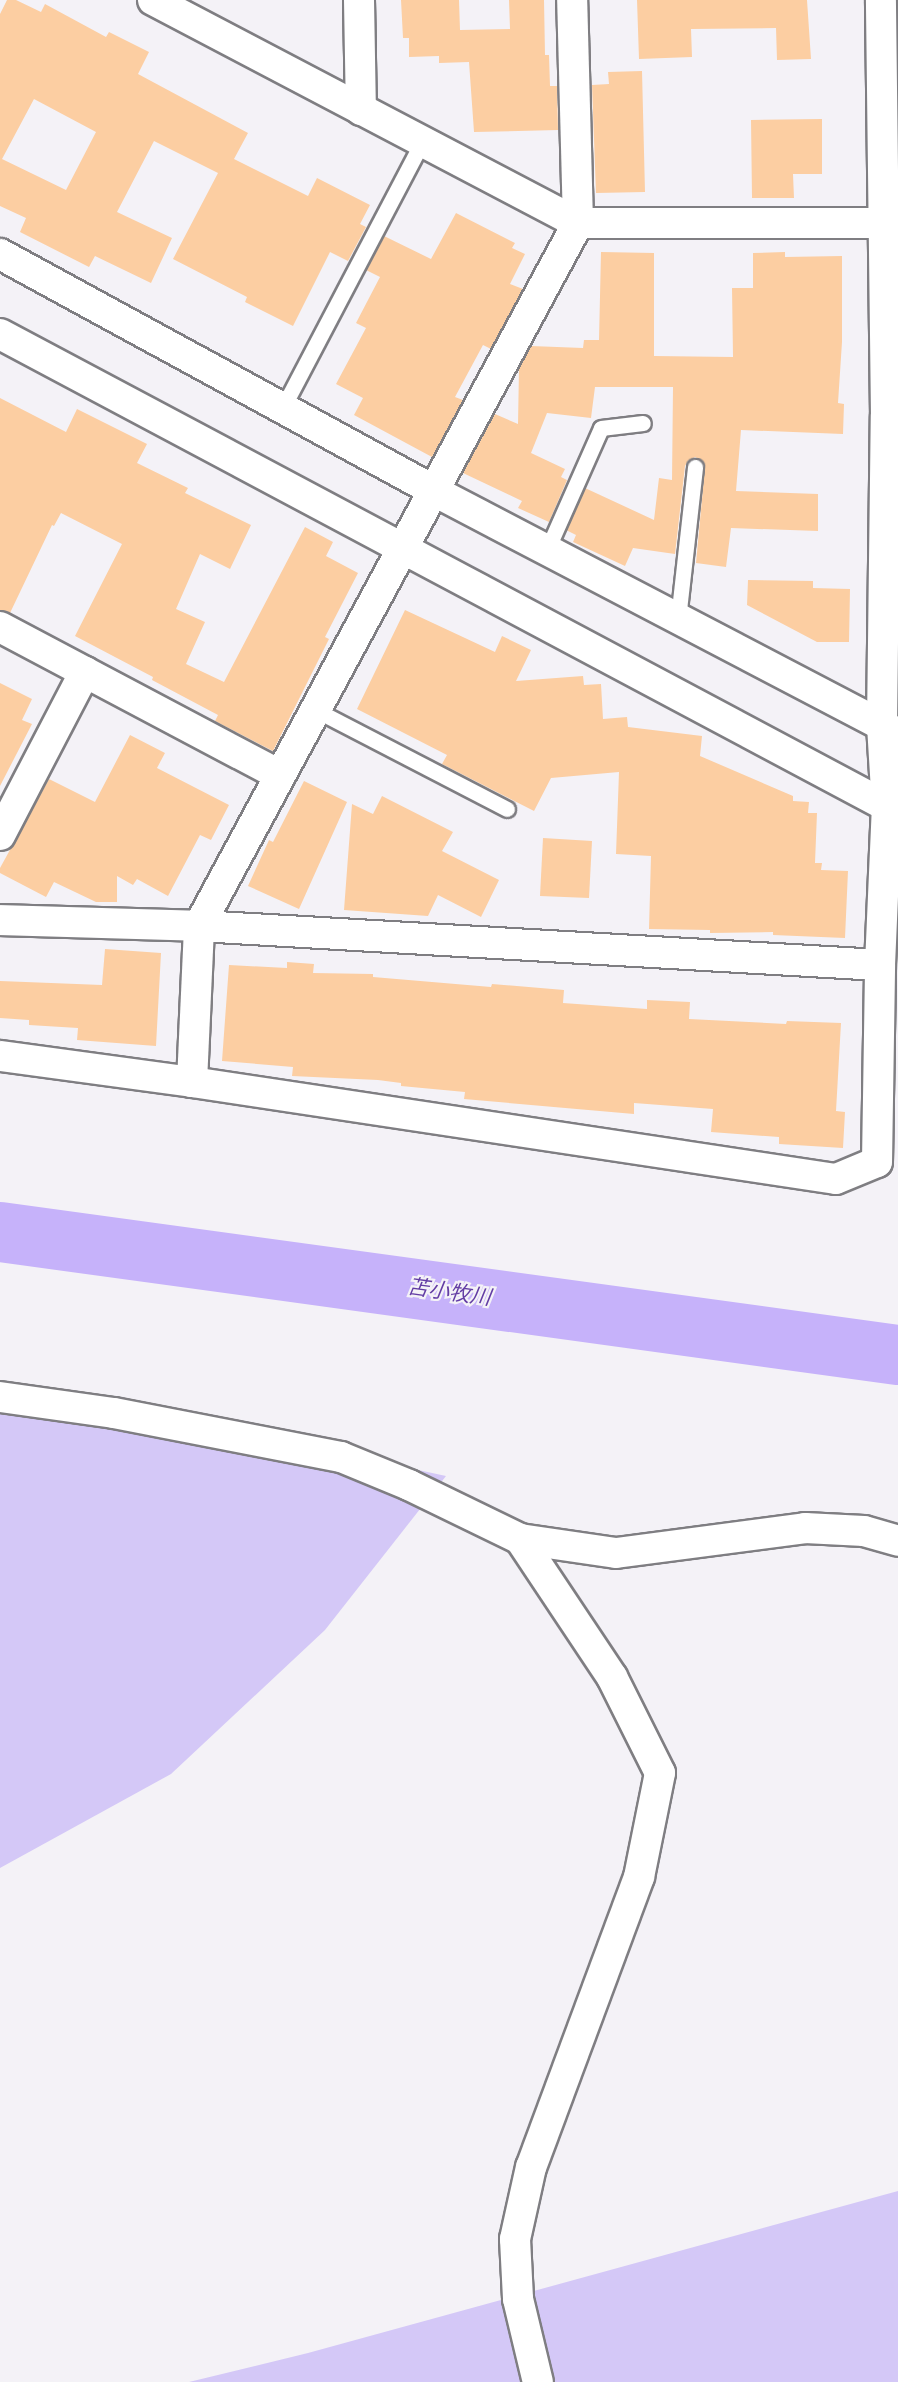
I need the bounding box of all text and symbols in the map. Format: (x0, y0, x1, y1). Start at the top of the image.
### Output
water label: 苫小牧川 (406, 1276, 492, 1312)

